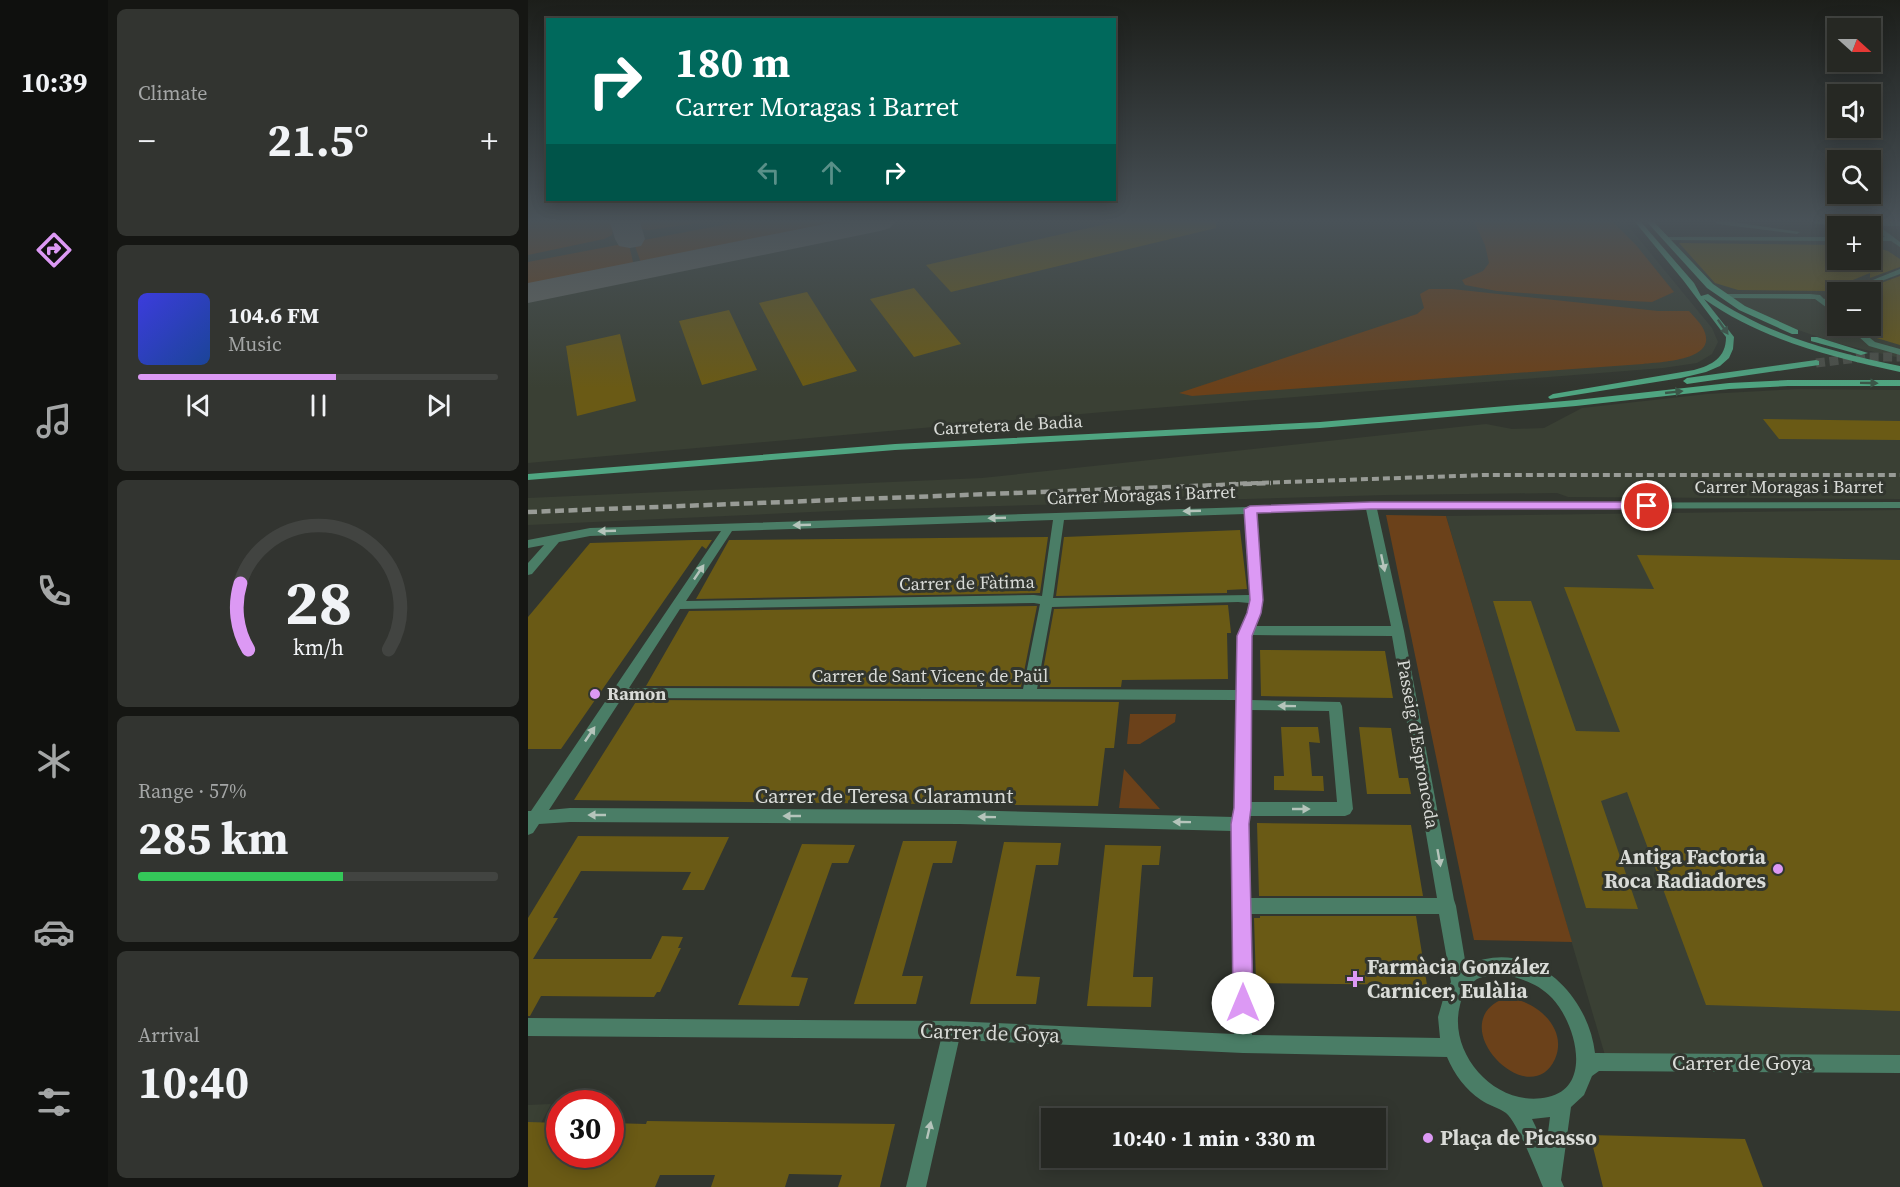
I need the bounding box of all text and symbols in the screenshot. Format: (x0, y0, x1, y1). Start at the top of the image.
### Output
north arrow (1827, 18, 1881, 72)
map controls (1827, 18, 1881, 336)
text: 180 m (675, 33, 790, 91)
icon: right (576, 42, 654, 120)
text: 10:39 (21, 64, 87, 101)
text: Climate (138, 79, 207, 107)
button: sound (1827, 84, 1881, 138)
text: Carrer Moragas i Barret (675, 88, 958, 125)
text: 21.5° (267, 109, 369, 171)
text: − (138, 118, 156, 163)
text: + (481, 118, 498, 163)
button: search (1827, 150, 1881, 204)
icon: left (752, 156, 785, 189)
icon: ahead (815, 156, 848, 189)
icon: right (878, 156, 911, 189)
button: + (1827, 216, 1881, 270)
icon: directions (33, 229, 75, 271)
button: − (1827, 282, 1881, 336)
text: 104.6 FM (228, 300, 319, 330)
one-way arrow (1717, 318, 1729, 334)
text: Music (228, 330, 282, 358)
one-way arrow (1859, 378, 1878, 388)
one-way arrow (1665, 387, 1684, 397)
icon: previous (182, 389, 215, 422)
icon: pause (302, 389, 335, 422)
icon: next (422, 389, 455, 422)
icon: music (33, 400, 75, 442)
street label: Carretera de Badia (933, 408, 1084, 441)
street label: Carrer Moragas i Barret (1695, 474, 1884, 499)
street label: Carrer Moragas i Barret (1046, 479, 1236, 510)
pin (1621, 480, 1672, 531)
icon: arrive (1630, 489, 1663, 522)
one-way arrow (1182, 507, 1201, 516)
one-way arrow (987, 514, 1006, 523)
one-way arrow (792, 520, 811, 530)
one-way arrow (598, 527, 617, 536)
one-way arrow (1379, 554, 1388, 573)
text: 28 (284, 560, 352, 646)
one-way arrow (693, 565, 705, 581)
street label: Carrer de Fàtima (899, 569, 1036, 596)
icon: phone (33, 570, 75, 612)
text: km/h (292, 634, 344, 663)
street label: Passeig d'Espronceda (1391, 658, 1446, 831)
street label: Carrer de Sant Vicenç de Paül (812, 663, 1048, 688)
place label: Ramon (607, 681, 666, 706)
marker: Ramon (588, 687, 602, 701)
one-way arrow (1277, 701, 1296, 711)
one-way arrow (585, 726, 596, 743)
icon: climate (33, 740, 75, 782)
text: Range · 57% (138, 777, 247, 805)
street label: Carrer de Teresa Claramunt (755, 781, 1013, 810)
one-way arrow (1292, 804, 1311, 814)
text: 285 km (138, 807, 289, 869)
one-way arrow (587, 811, 606, 820)
one-way arrow (782, 811, 801, 821)
one-way arrow (977, 813, 996, 822)
one-way arrow (1172, 817, 1191, 827)
place label: Antiga Factoria Roca Radiadores (1604, 842, 1767, 895)
one-way arrow (1435, 848, 1444, 867)
marker: Antiga Factoria Roca Radiadores (1771, 862, 1785, 876)
icon: car (33, 911, 75, 953)
place label: Farmàcia González Carnicer, Eulàlia (1367, 952, 1550, 1005)
position arrow (1211, 971, 1275, 1035)
marker: Farmàcia González Carnicer, Eulàlia (1348, 972, 1362, 986)
street label: Carrer de Goya (919, 1016, 1061, 1049)
text: Arrival (138, 1021, 200, 1049)
street label: Carrer de Goya (1672, 1048, 1812, 1077)
text: 10:40 (138, 1051, 249, 1113)
icon: filters (33, 1081, 75, 1123)
speed limit sign: 30 (546, 1090, 624, 1168)
one-way arrow (925, 1120, 934, 1139)
text: 10:40 · 1 min · 330 m (1112, 1123, 1315, 1153)
place label: Plaça de Picasso (1440, 1123, 1597, 1152)
marker: Plaça de Picasso (1421, 1131, 1435, 1145)

